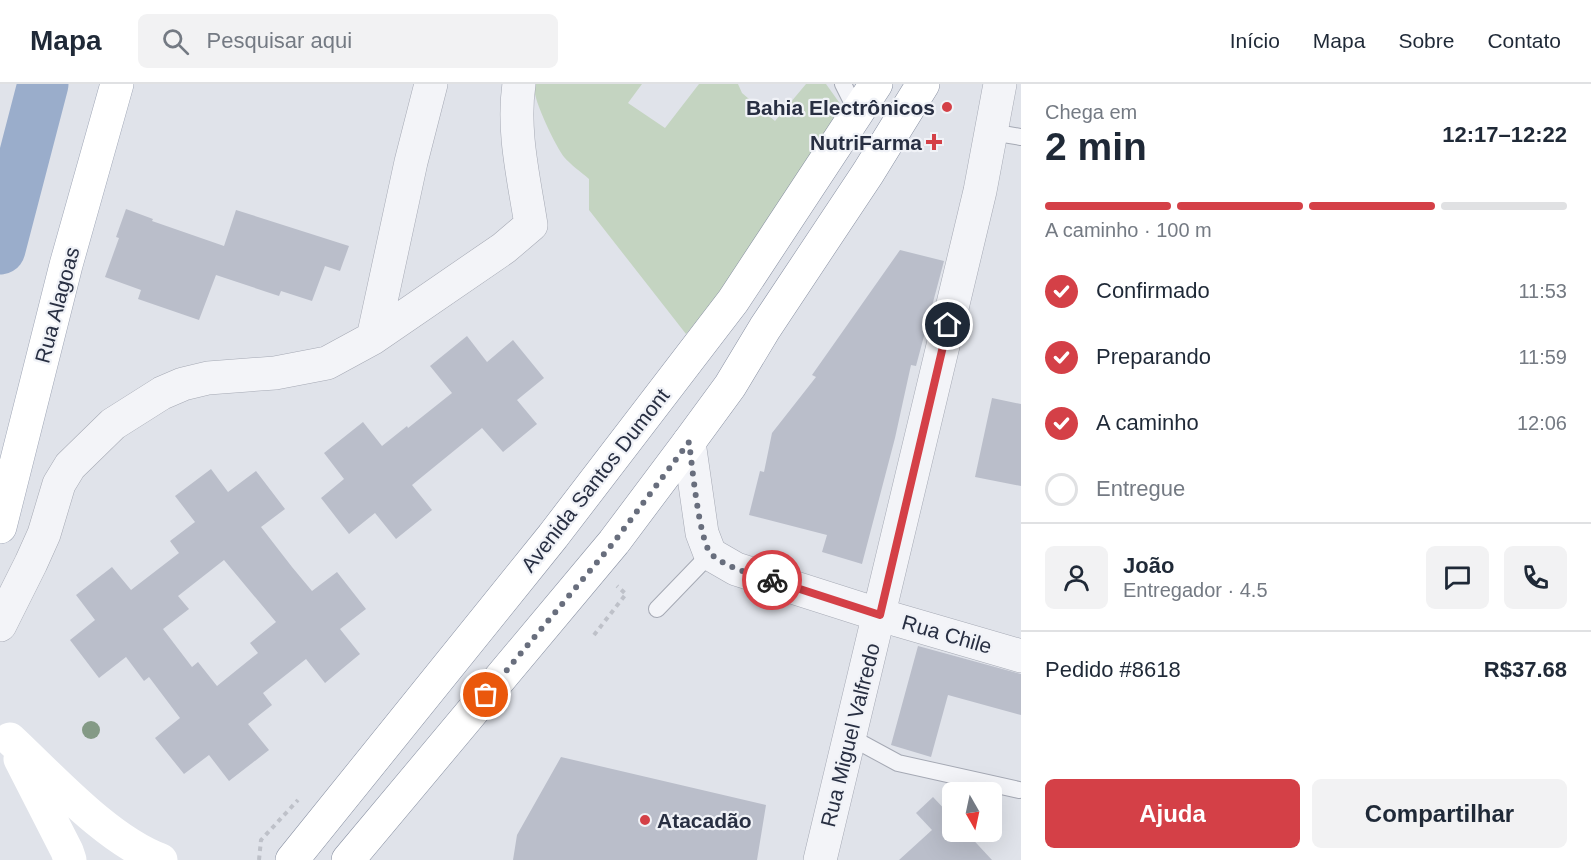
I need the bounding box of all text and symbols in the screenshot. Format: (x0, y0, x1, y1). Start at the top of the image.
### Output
search box (138, 14, 558, 68)
text: Mapa (30, 25, 102, 56)
icon: search (159, 25, 192, 58)
text: Pesquisar aqui (207, 28, 352, 53)
text: Início (1230, 29, 1280, 52)
text: Mapa (1313, 29, 1365, 52)
text: Sobre (1398, 29, 1454, 52)
text: Contato (1487, 29, 1561, 52)
place label: Bahia Electrônicos (746, 96, 935, 119)
marker: Bahia Electrônicos (940, 100, 954, 114)
text: Chega em (1045, 101, 1137, 123)
text: 12:17–12:22 (1442, 122, 1567, 147)
text: 2 min (1045, 125, 1147, 168)
place label: NutriFarma (810, 131, 922, 154)
marker: NutriFarma (927, 135, 941, 149)
text: A caminho · 100 m (1045, 219, 1212, 241)
street label: Rua Alagoas (30, 245, 84, 365)
icon: check (1045, 275, 1078, 308)
text: Confirmado (1096, 278, 1210, 303)
text: 11:53 (1518, 280, 1567, 302)
pin (922, 299, 973, 350)
icon: home (931, 308, 964, 341)
icon: check (1045, 341, 1078, 374)
text: Preparando (1096, 344, 1211, 369)
text: 11:59 (1518, 346, 1567, 368)
street label: Avenida Santos Dumont (516, 384, 674, 576)
icon: check (1045, 407, 1078, 440)
text: A caminho (1096, 410, 1199, 435)
text: 12:06 (1517, 412, 1567, 434)
text: Entregue (1096, 476, 1185, 501)
button: person (1045, 546, 1108, 609)
button: chat (1426, 546, 1489, 609)
button: phone (1504, 546, 1567, 609)
courier (742, 550, 802, 610)
text: João (1123, 553, 1174, 578)
icon: bike (756, 564, 789, 597)
text: Entregador · 4.5 (1123, 579, 1268, 601)
street label: Rua Chile (900, 610, 994, 658)
street label: Rua Miguel Valfredo (816, 641, 884, 829)
text: Pedido #8618 (1045, 657, 1181, 682)
text: R$37.68 (1484, 657, 1567, 682)
pin (460, 669, 511, 720)
icon: bag (469, 678, 502, 711)
button: Ajuda (1045, 779, 1300, 848)
button: Compartilhar (1312, 779, 1567, 848)
north arrow (942, 782, 1002, 842)
map controls (942, 782, 1002, 842)
place label: Atacadão (657, 809, 752, 832)
marker: Atacadão (638, 813, 652, 827)

